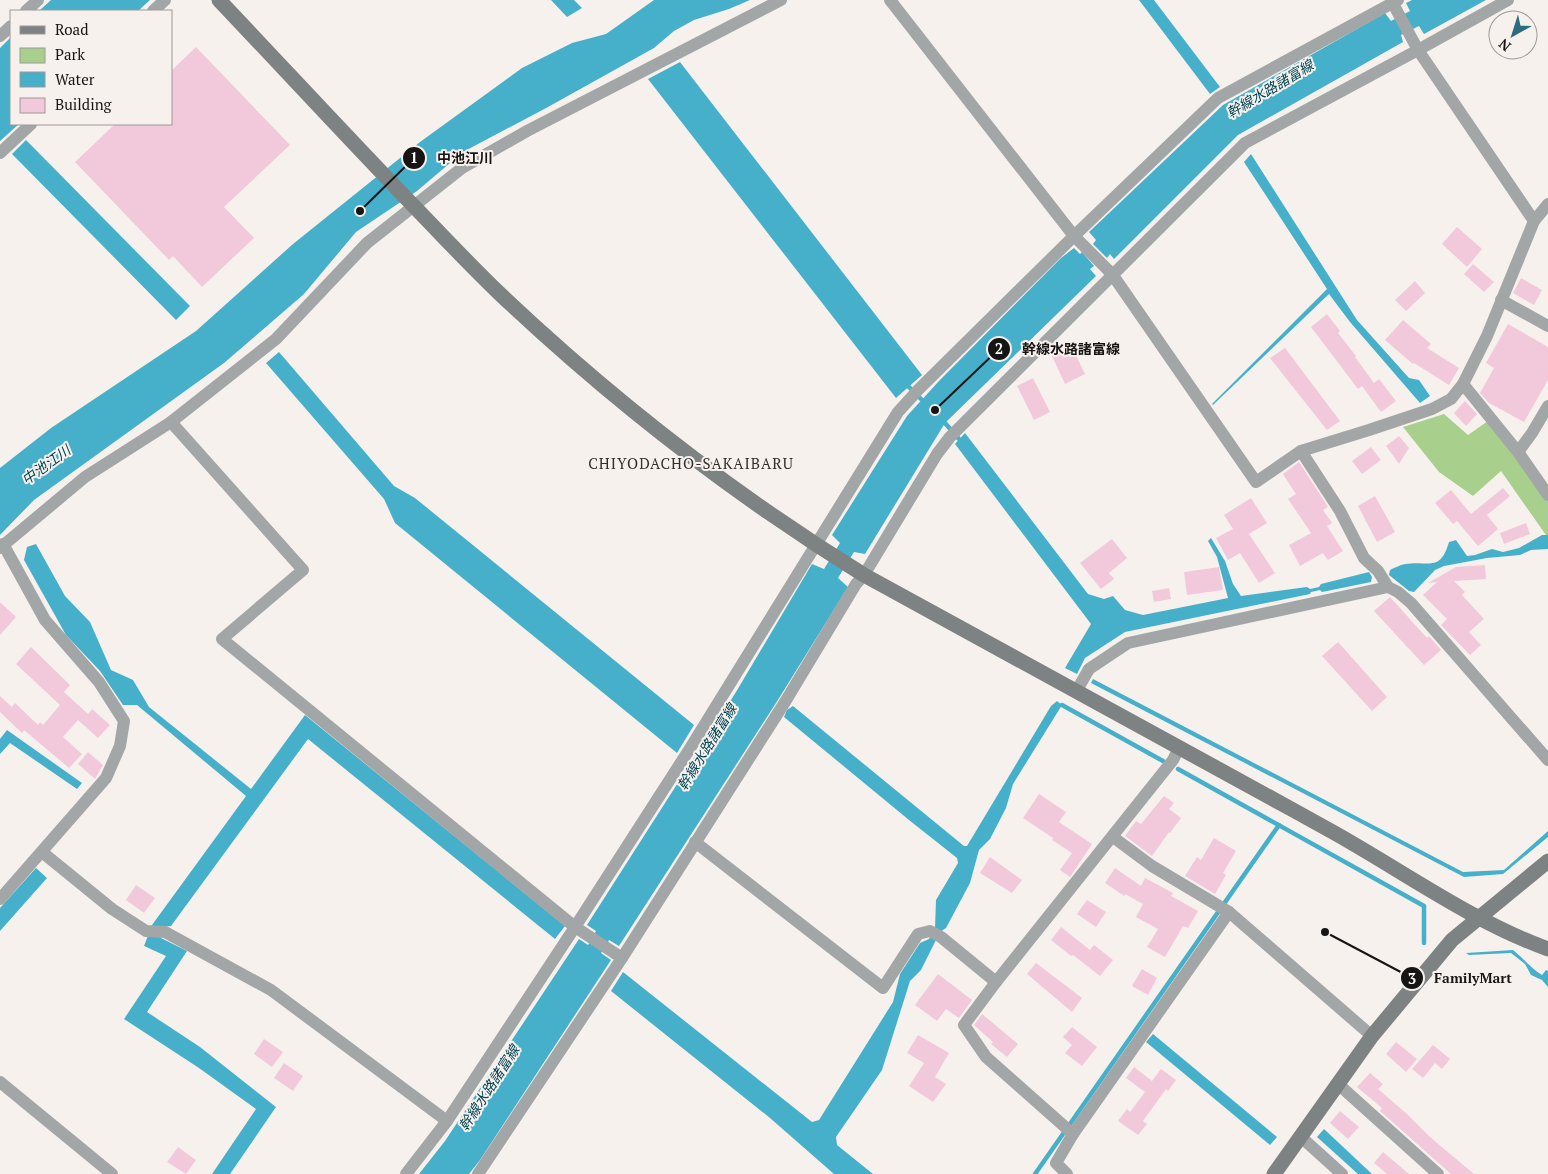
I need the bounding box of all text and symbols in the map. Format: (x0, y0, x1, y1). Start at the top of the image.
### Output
legend (10, 10, 172, 125)
north arrow (1488, 10, 1538, 60)
text: Road (55, 19, 88, 39)
text: N (1494, 35, 1515, 56)
text: Park (55, 44, 85, 64)
water label: 幹線水路諸富線 (1223, 54, 1318, 122)
text: Water (55, 69, 95, 89)
text: Building (55, 94, 113, 114)
callout: 中池江川 (402, 143, 503, 172)
text: 1 (410, 147, 418, 167)
text: 中池江川 (437, 148, 493, 167)
callout: 幹線水路諸富線 (987, 335, 1130, 364)
text: 2 (995, 338, 1003, 358)
text: 幹線水路諸富線 (1022, 339, 1120, 358)
water label: 中池江川 (17, 439, 76, 489)
district label: CHIYODACHO-SAKAIBARU (588, 453, 794, 473)
water label: 幹線水路諸富線 (673, 698, 742, 793)
callout: FamilyMart (1399, 964, 1522, 993)
text: 3 (1408, 968, 1416, 988)
text: FamilyMart (1434, 968, 1512, 987)
water label: 幹線水路諸富線 (454, 1040, 524, 1134)

